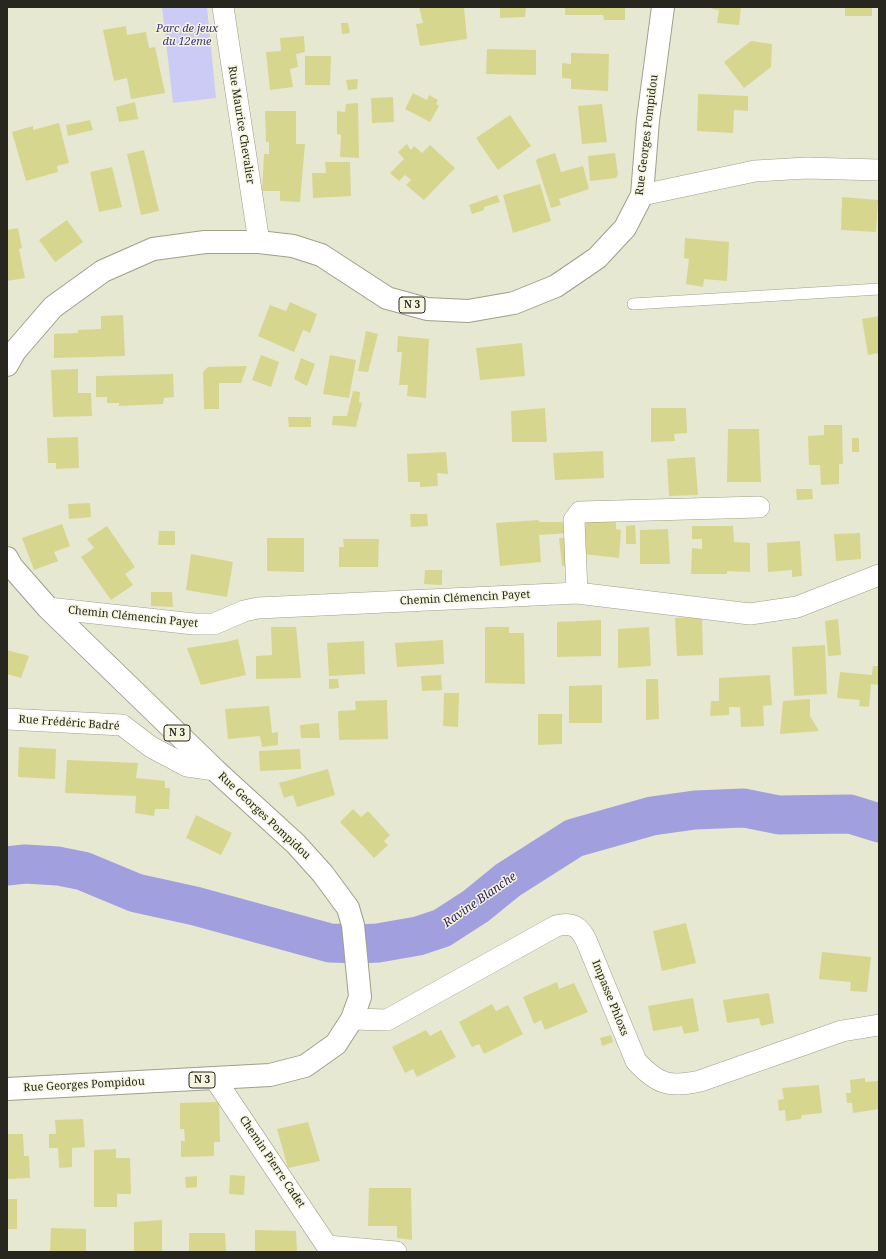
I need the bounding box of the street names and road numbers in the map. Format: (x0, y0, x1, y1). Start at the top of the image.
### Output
street label: Rue Maurice Chevalier (225, 65, 257, 185)
street label: Rue Georges Pompidou (633, 74, 661, 196)
road number: N 3 (399, 297, 425, 313)
street label: Chemin Clémencin Payet (400, 588, 530, 608)
street label: Chemin Clémencin Payet (67, 604, 199, 630)
street label: Rue Frédéric Badré (18, 713, 120, 733)
road number: N 3 (164, 725, 190, 741)
street label: Rue Georges Pompidou (215, 770, 313, 862)
street label: Impasse Phloxs (589, 958, 631, 1038)
road number: N 3 (189, 1072, 215, 1088)
street label: Rue Georges Pompidou (23, 1075, 145, 1095)
street label: Chemin Pierre Cadet (236, 1113, 308, 1211)

